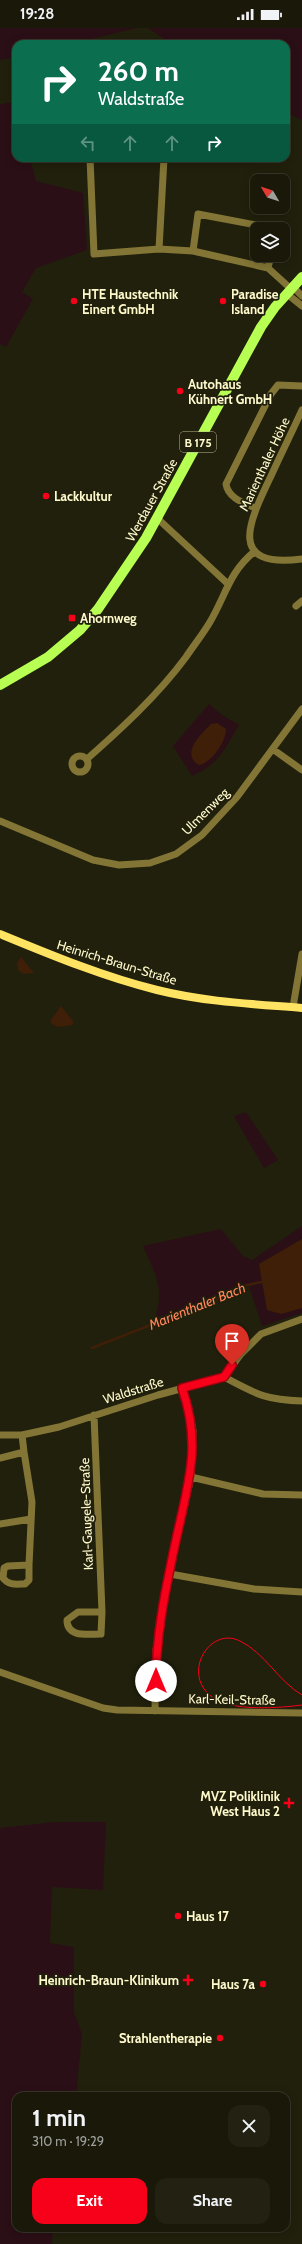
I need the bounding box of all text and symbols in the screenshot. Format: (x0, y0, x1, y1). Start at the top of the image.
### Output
text: 19:28 (20, 5, 54, 23)
text: 260 m (98, 54, 179, 88)
icon: right (32, 56, 84, 108)
text: Waldstraße (98, 88, 184, 110)
icon: left (77, 132, 99, 154)
icon: ahead (119, 132, 141, 154)
icon: ahead (161, 132, 183, 154)
icon: right (203, 132, 225, 154)
north arrow (250, 174, 290, 214)
map controls (250, 174, 290, 262)
button: layers (250, 222, 290, 262)
place label: HTE Haustechnik Einert GmbH (82, 286, 179, 317)
place label: Paradise Island (231, 286, 279, 317)
marker: HTE Haustechnik Einert GmbH (69, 296, 79, 306)
marker: Paradise Island (218, 296, 228, 306)
place label: Autohaus Kühnert GmbH (188, 376, 272, 407)
marker: Autohaus Kühnert GmbH (175, 386, 185, 396)
street label: Marienthaler Höhe (235, 414, 293, 513)
road number: B 175 (180, 432, 216, 452)
street label: Werdauer Straße (122, 455, 181, 544)
place label: Lackkultur (54, 488, 113, 504)
marker: Lackkultur (41, 491, 51, 501)
place label: Ahornweg (80, 610, 137, 626)
marker: Ahornweg (67, 613, 77, 623)
street label: Ulmenweg (178, 784, 232, 838)
street label: Heinrich-Braun-Straße (55, 936, 179, 988)
water label: Marienthaler Bach (145, 1278, 248, 1334)
pin (215, 1324, 249, 1365)
icon: arrive (221, 1330, 243, 1352)
street label: Waldstraße (101, 1373, 165, 1407)
street label: Karl-Gaugele-Straße (76, 1457, 96, 1570)
position arrow (135, 1660, 177, 1702)
street label: Karl-Keil-Straße (188, 1690, 276, 1708)
place label: MVZ Poliklinik West Haus 2 (200, 1788, 281, 1819)
marker: MVZ Poliklinik West Haus 2 (283, 1797, 295, 1809)
place label: Haus 17 (186, 1908, 229, 1924)
marker: Haus 17 (173, 1911, 183, 1921)
place label: Heinrich-Braun-Klinikum (39, 1972, 179, 1988)
marker: Heinrich-Braun-Klinikum (182, 1974, 194, 1986)
place label: Haus 7a (211, 1976, 256, 1992)
marker: Haus 7a (258, 1979, 268, 1989)
place label: Strahlentherapie (119, 2030, 212, 2046)
marker: Strahlentherapie (215, 2033, 225, 2043)
text: 1 min (32, 2103, 86, 2132)
button: close (228, 2105, 270, 2147)
text: 310 m · 19:29 (32, 2133, 104, 2149)
button: Exit (32, 2178, 147, 2224)
button: Share (155, 2178, 270, 2224)

